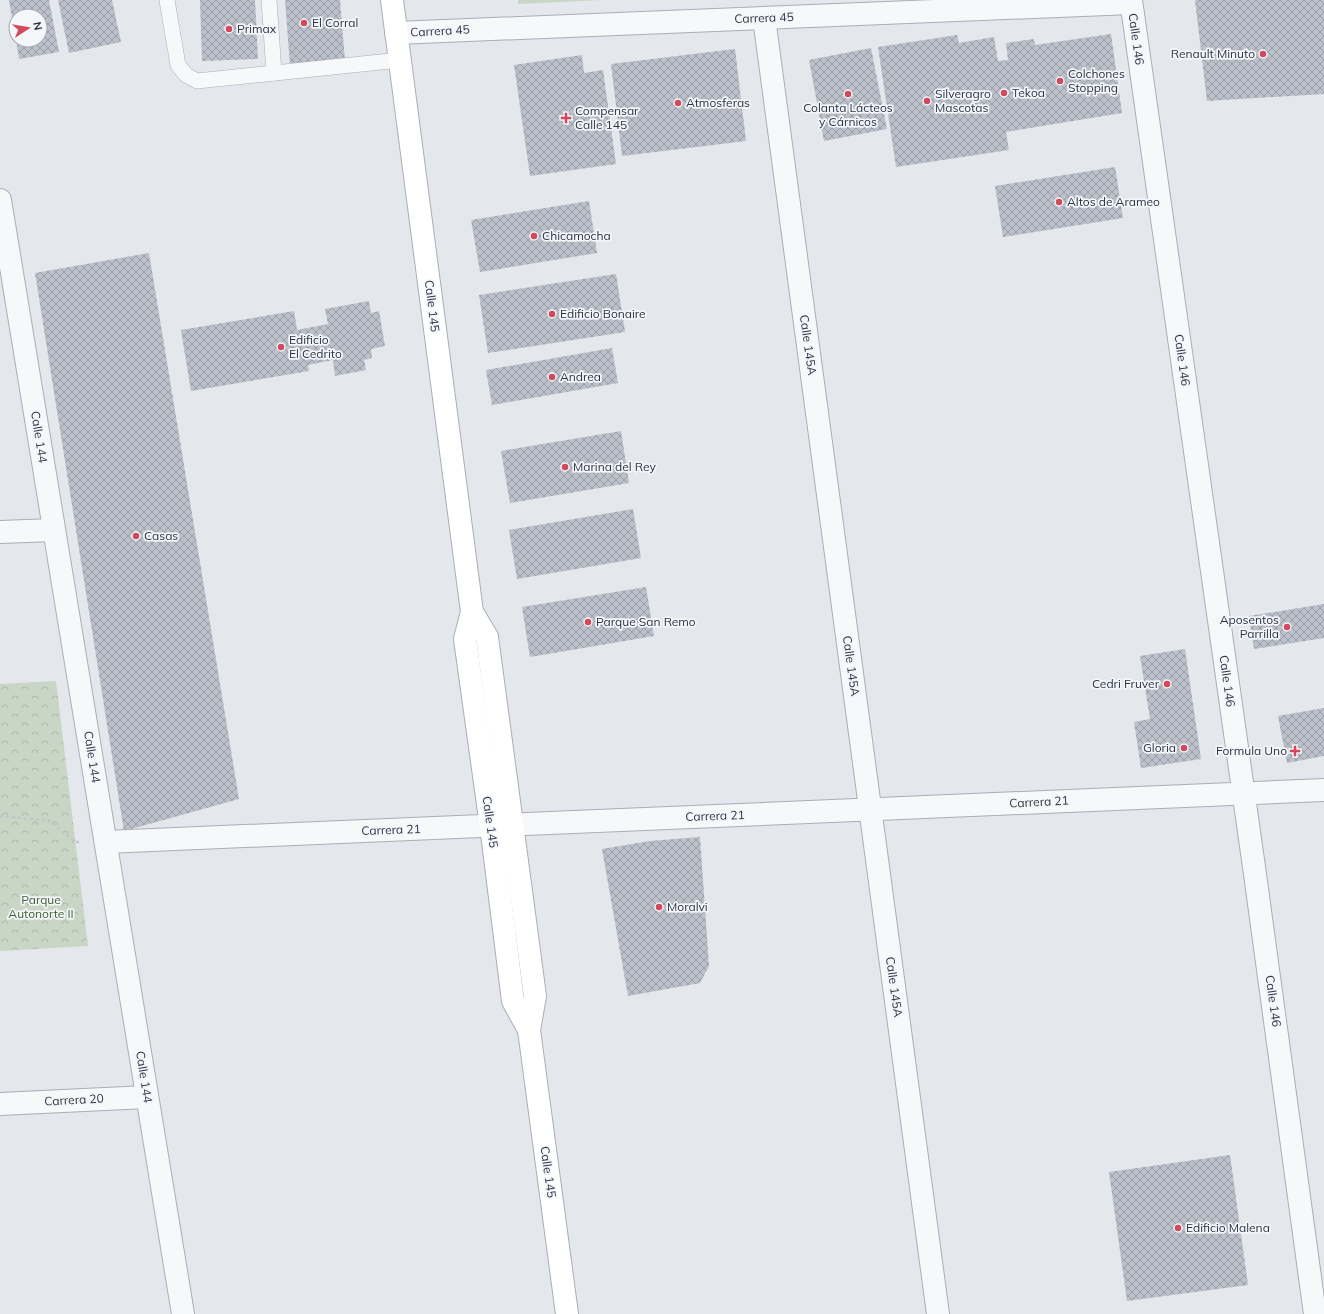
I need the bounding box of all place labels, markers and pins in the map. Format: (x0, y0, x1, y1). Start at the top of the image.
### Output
place label: El Corral (312, 15, 358, 30)
marker: El Corral (299, 18, 309, 28)
place label: Primax (237, 21, 277, 36)
marker: Primax (224, 24, 234, 34)
place label: Renault Minuto (1171, 46, 1255, 61)
marker: Renault Minuto (1258, 49, 1268, 59)
place label: Colchones Stopping (1068, 66, 1125, 95)
marker: Colchones Stopping (1055, 76, 1065, 86)
place label: Tekoa (1012, 85, 1045, 100)
place label: Silveragro Mascotas (935, 86, 991, 115)
marker: Tekoa (999, 88, 1009, 98)
marker: Colanta Lácteos y Cárnicos (843, 89, 853, 99)
place label: Atmosferas (686, 95, 750, 110)
marker: Silveragro Mascotas (922, 96, 932, 106)
marker: Atmosferas (673, 98, 683, 108)
place label: Colanta Lácteos y Cárnicos (803, 100, 893, 129)
place label: Compensar Calle 145 (575, 103, 639, 132)
marker: Compensar Calle 145 (560, 112, 572, 124)
place label: Altos de Arameo (1067, 194, 1160, 209)
marker: Altos de Arameo (1054, 197, 1064, 207)
place label: Chicamocha (542, 228, 611, 243)
marker: Chicamocha (529, 231, 539, 241)
place label: Edificio Bonaire (560, 306, 646, 321)
marker: Edificio Bonaire (547, 309, 557, 319)
place label: Edificio El Cedrito (289, 332, 342, 361)
marker: Edificio El Cedrito (276, 342, 286, 352)
place label: Andrea (560, 369, 601, 384)
marker: Andrea (547, 372, 557, 382)
place label: Marina del Rey (573, 459, 656, 474)
marker: Marina del Rey (560, 462, 570, 472)
place label: Casas (144, 528, 178, 543)
marker: Casas (131, 531, 141, 541)
place label: Aposentos Parrilla (1220, 612, 1279, 641)
place label: Parque San Remo (596, 614, 696, 629)
marker: Parque San Remo (583, 617, 593, 627)
marker: Aposentos Parrilla (1282, 622, 1292, 632)
place label: Cedri Fruver (1092, 676, 1160, 691)
marker: Cedri Fruver (1162, 679, 1172, 689)
place label: Gloria (1143, 740, 1176, 755)
marker: Gloria (1179, 743, 1189, 753)
place label: Formula Uno (1216, 743, 1287, 758)
marker: Formula Uno (1290, 746, 1300, 756)
place label: Moralvi (667, 899, 708, 914)
marker: Moralvi (654, 902, 664, 912)
place label: Edificio Malena (1186, 1220, 1270, 1235)
marker: Edificio Malena (1173, 1223, 1183, 1233)

